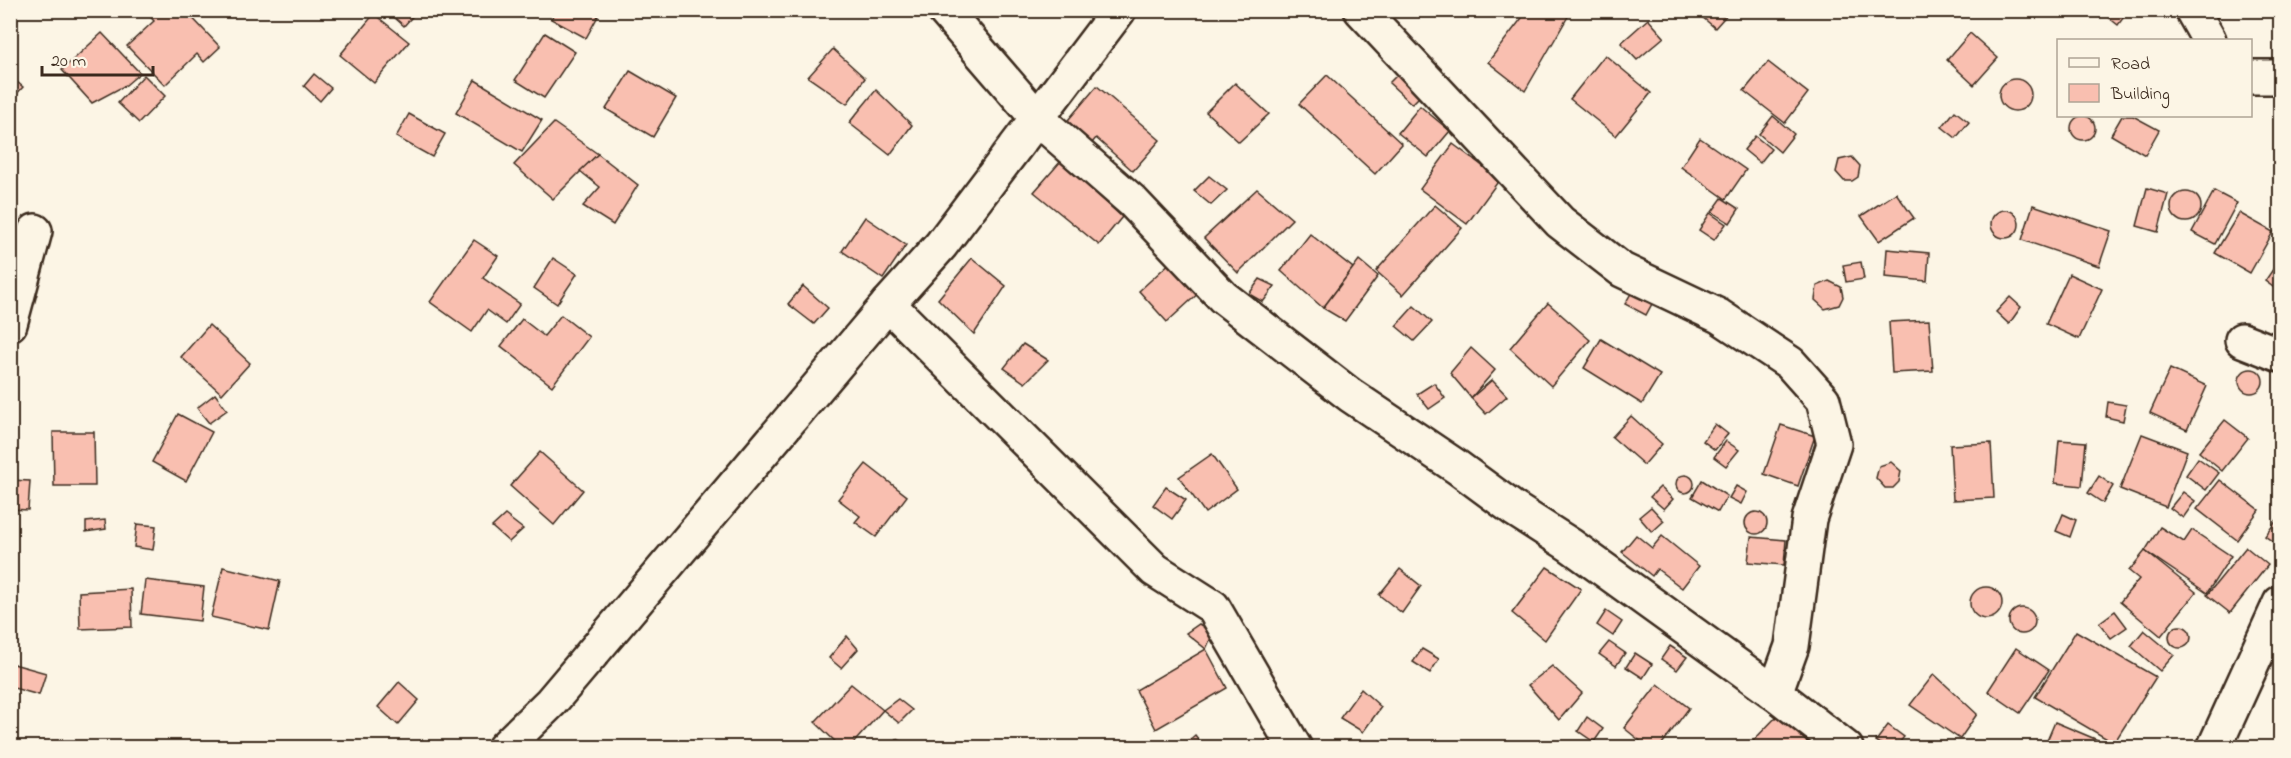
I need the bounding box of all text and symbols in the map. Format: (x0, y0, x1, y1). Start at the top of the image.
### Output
scale bar (42, 39, 153, 77)
legend (2057, 39, 2252, 117)
text: 20 m (51, 49, 86, 75)
text: Road (2111, 52, 2150, 78)
text: Building (2110, 82, 2170, 109)

